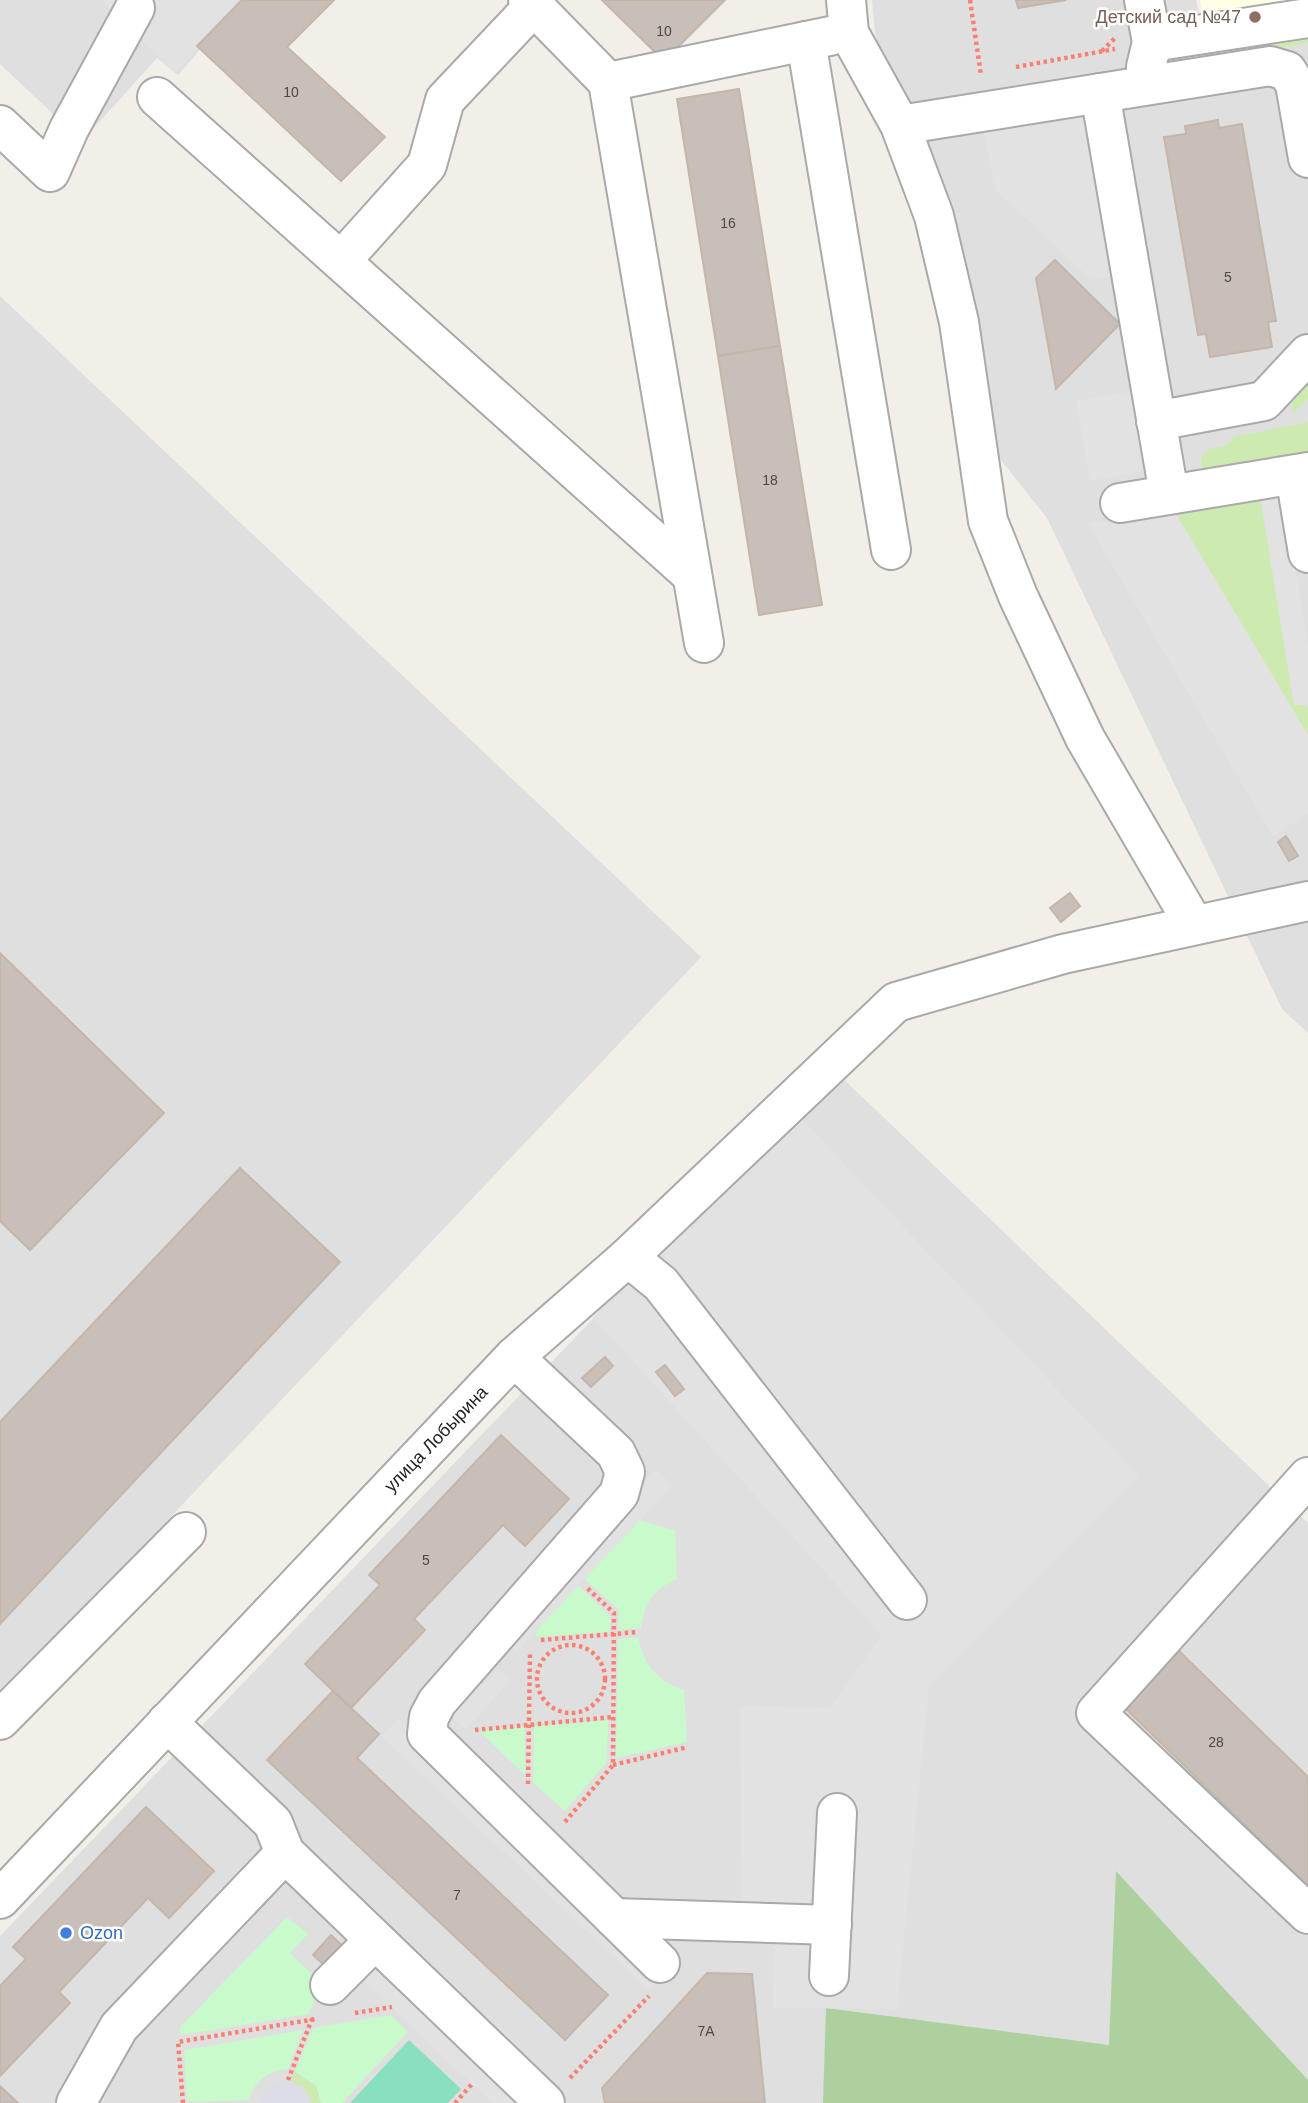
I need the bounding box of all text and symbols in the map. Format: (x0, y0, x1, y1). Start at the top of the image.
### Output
place label: Детский сад №47 (1096, 7, 1241, 27)
marker: Детский сад №47 (1247, 9, 1263, 25)
house number: 10 (656, 23, 672, 39)
house number: 10 (283, 84, 299, 100)
house number: 16 (720, 215, 736, 231)
house number: 5 (1224, 269, 1232, 285)
house number: 18 (762, 472, 778, 488)
street label: улица Лобырина (380, 1381, 492, 1496)
house number: 5 (422, 1552, 430, 1568)
house number: 28 (1208, 1734, 1224, 1750)
house number: 7 (453, 1887, 461, 1903)
place label: Ozon (80, 1923, 123, 1943)
marker: Ozon (58, 1925, 74, 1941)
house number: 7А (697, 2023, 715, 2039)

